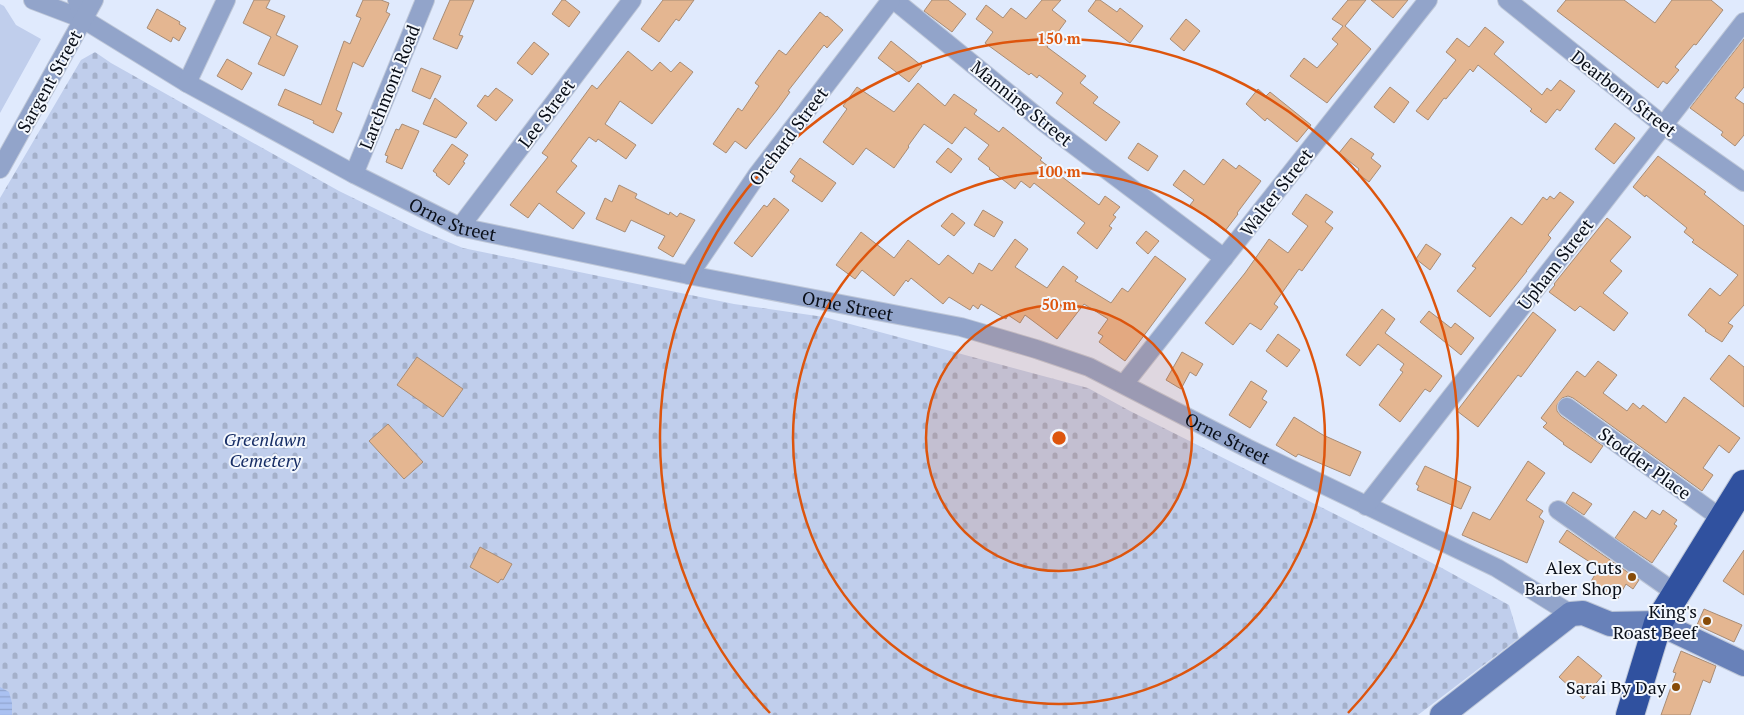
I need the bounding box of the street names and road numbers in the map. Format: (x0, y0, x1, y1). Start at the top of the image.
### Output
street label: Larchmont Road (353, 21, 425, 153)
street label: Sargent Street (11, 25, 87, 137)
street label: Dearborn Street (1566, 44, 1682, 142)
street label: Manning Street (966, 55, 1078, 152)
street label: Lee Street (512, 73, 580, 152)
street label: Orchard Street (743, 82, 833, 190)
street label: Walter Street (1234, 143, 1318, 241)
street label: Orne Street (405, 191, 499, 246)
street label: Upham Street (1512, 213, 1598, 315)
street label: Orne Street (800, 285, 896, 326)
street label: Orne Street (1181, 406, 1274, 469)
street label: Stodder Place (1594, 421, 1696, 505)

